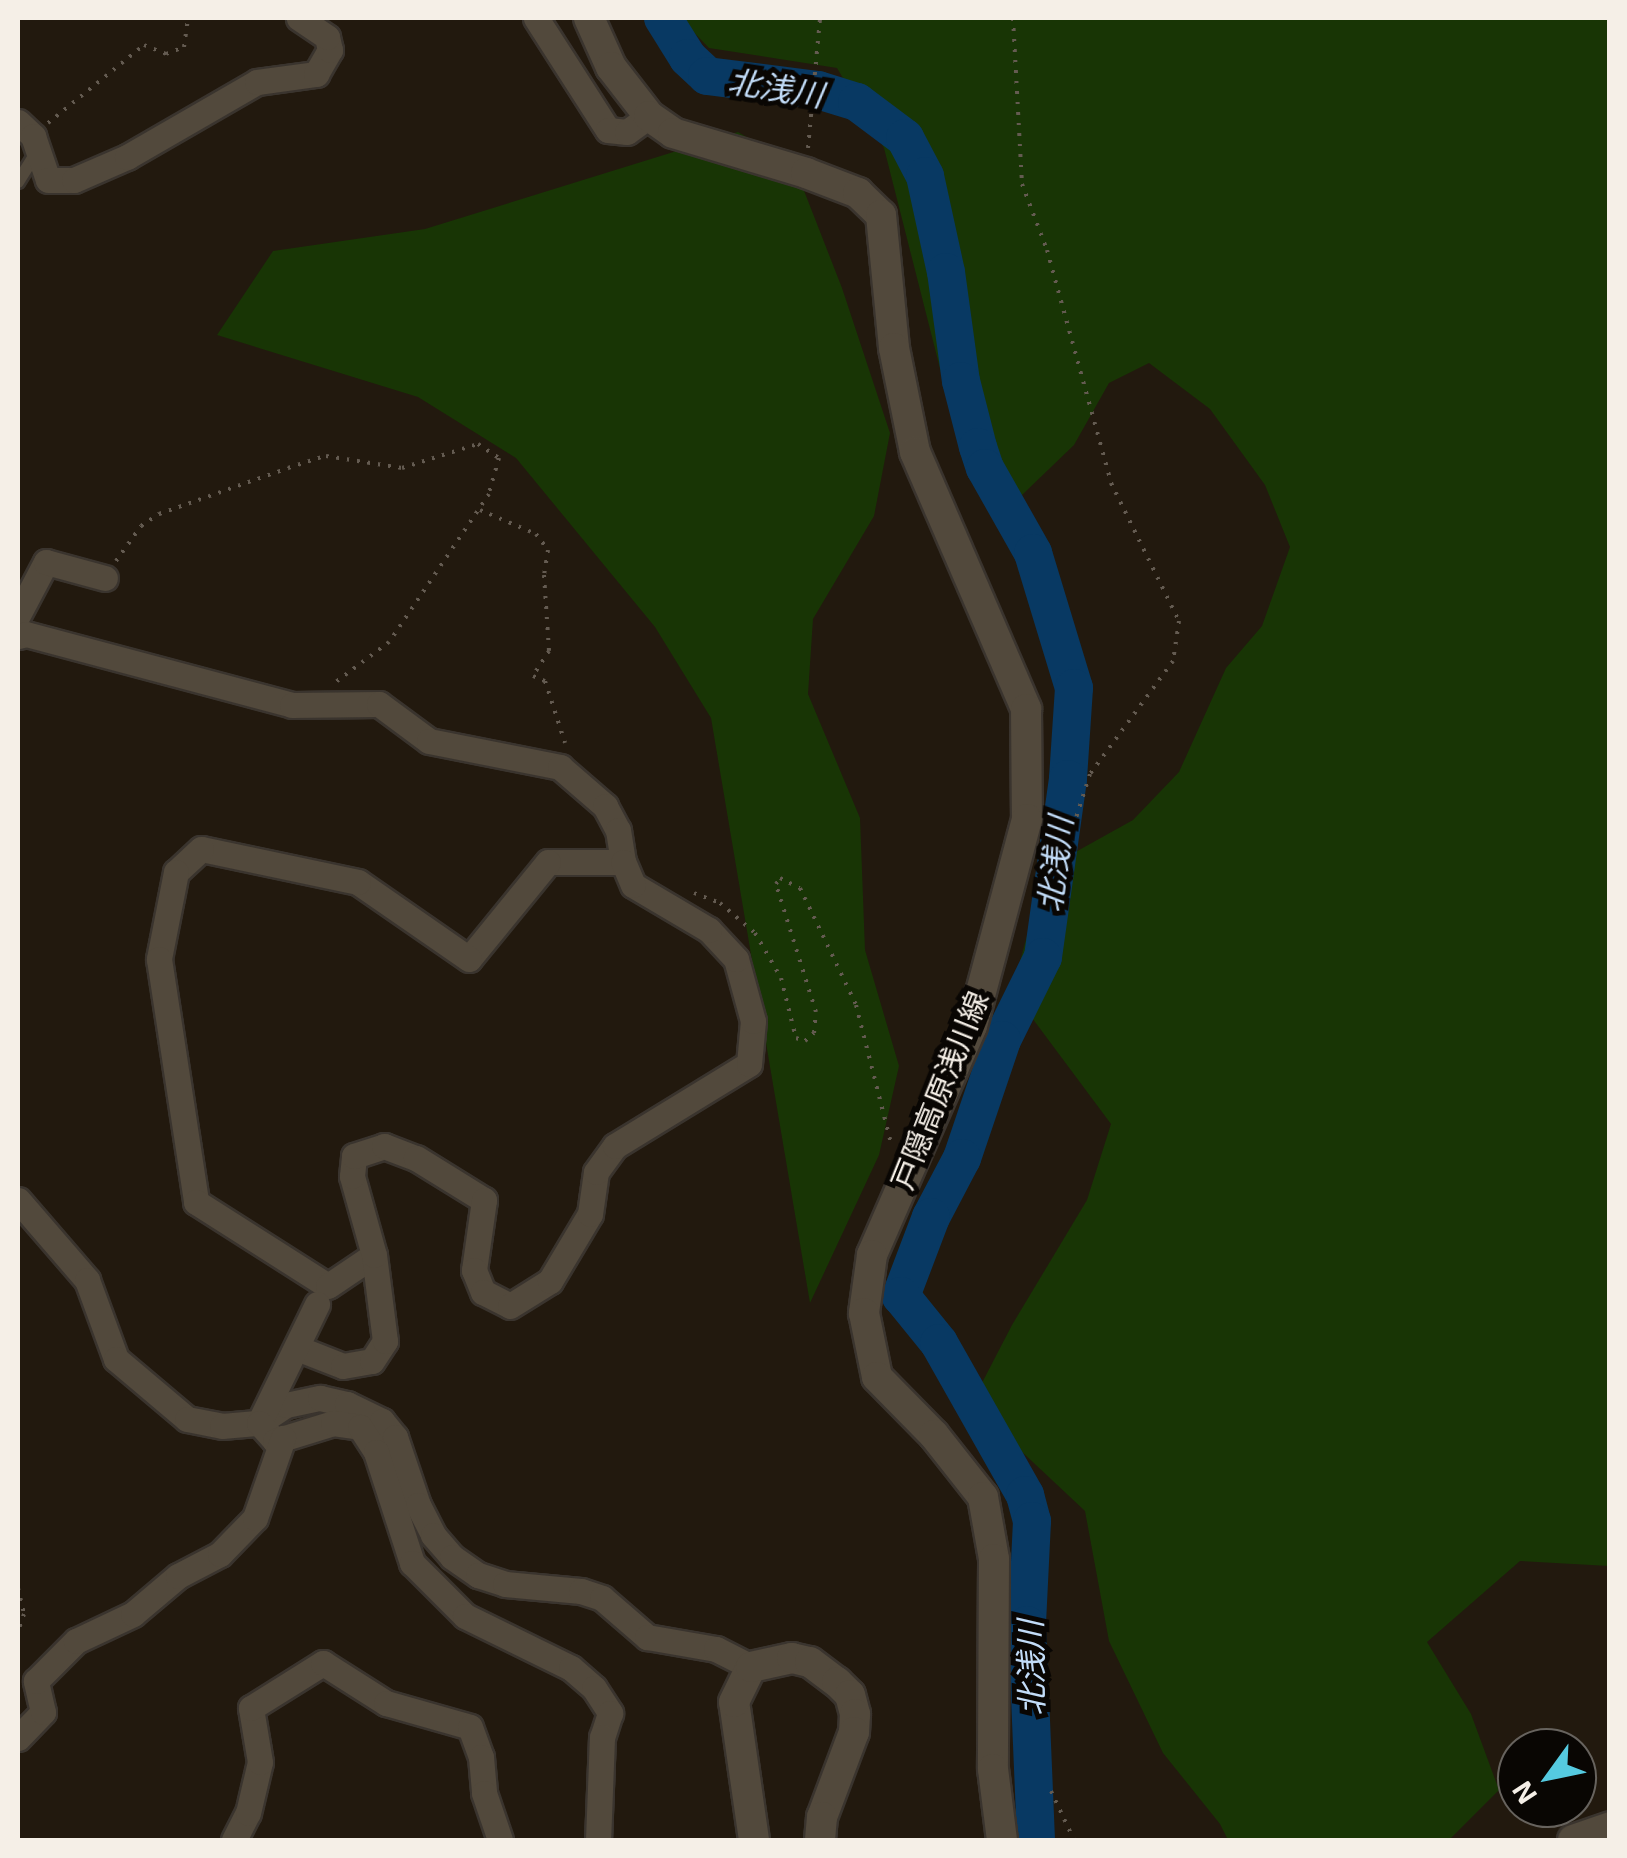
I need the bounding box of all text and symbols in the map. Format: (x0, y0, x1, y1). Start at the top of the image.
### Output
water label: 北浅川 (726, 61, 826, 113)
water label: 北浅川 (1029, 814, 1079, 914)
street label: 戸隠高原浅川線 (883, 986, 995, 1194)
water label: 北浅川 (1010, 1620, 1050, 1716)
north arrow (1497, 1728, 1597, 1828)
text: N (1504, 1776, 1543, 1811)

